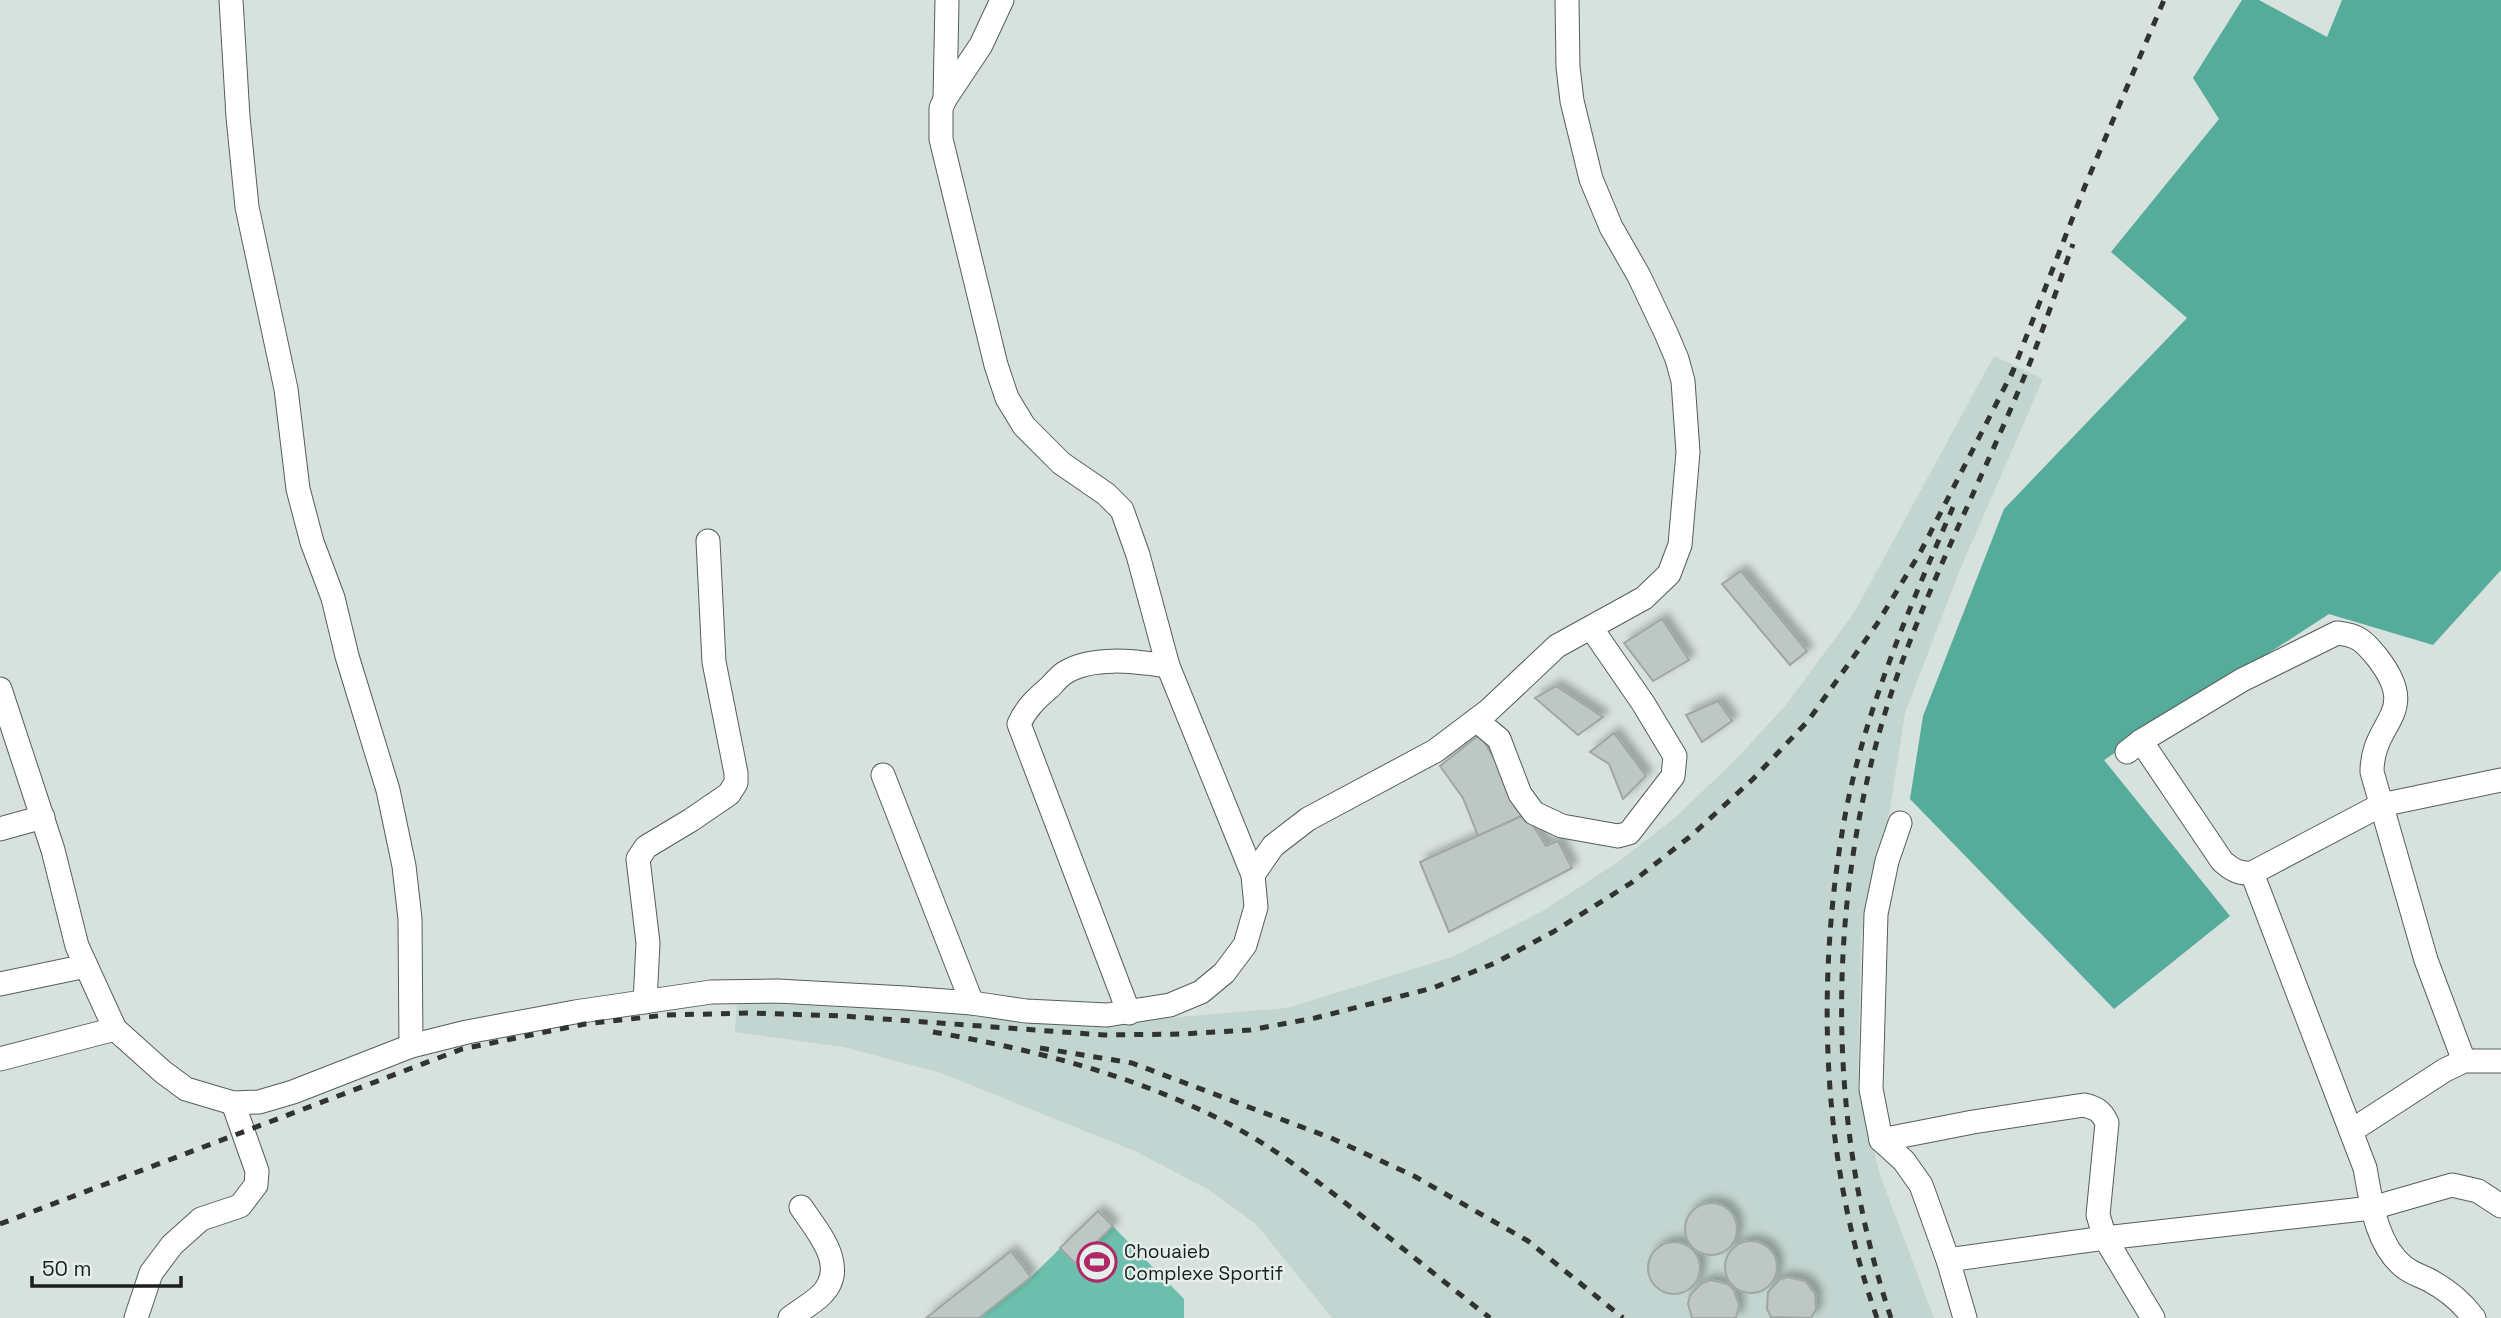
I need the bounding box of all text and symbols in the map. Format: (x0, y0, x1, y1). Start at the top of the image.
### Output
place label: Chouaieb Complexe Sportif (1124, 1239, 1283, 1286)
sports icon: Chouaieb Complexe Sportif (1076, 1241, 1118, 1283)
scale bar (32, 1244, 180, 1288)
text: 50 m (42, 1255, 92, 1282)

